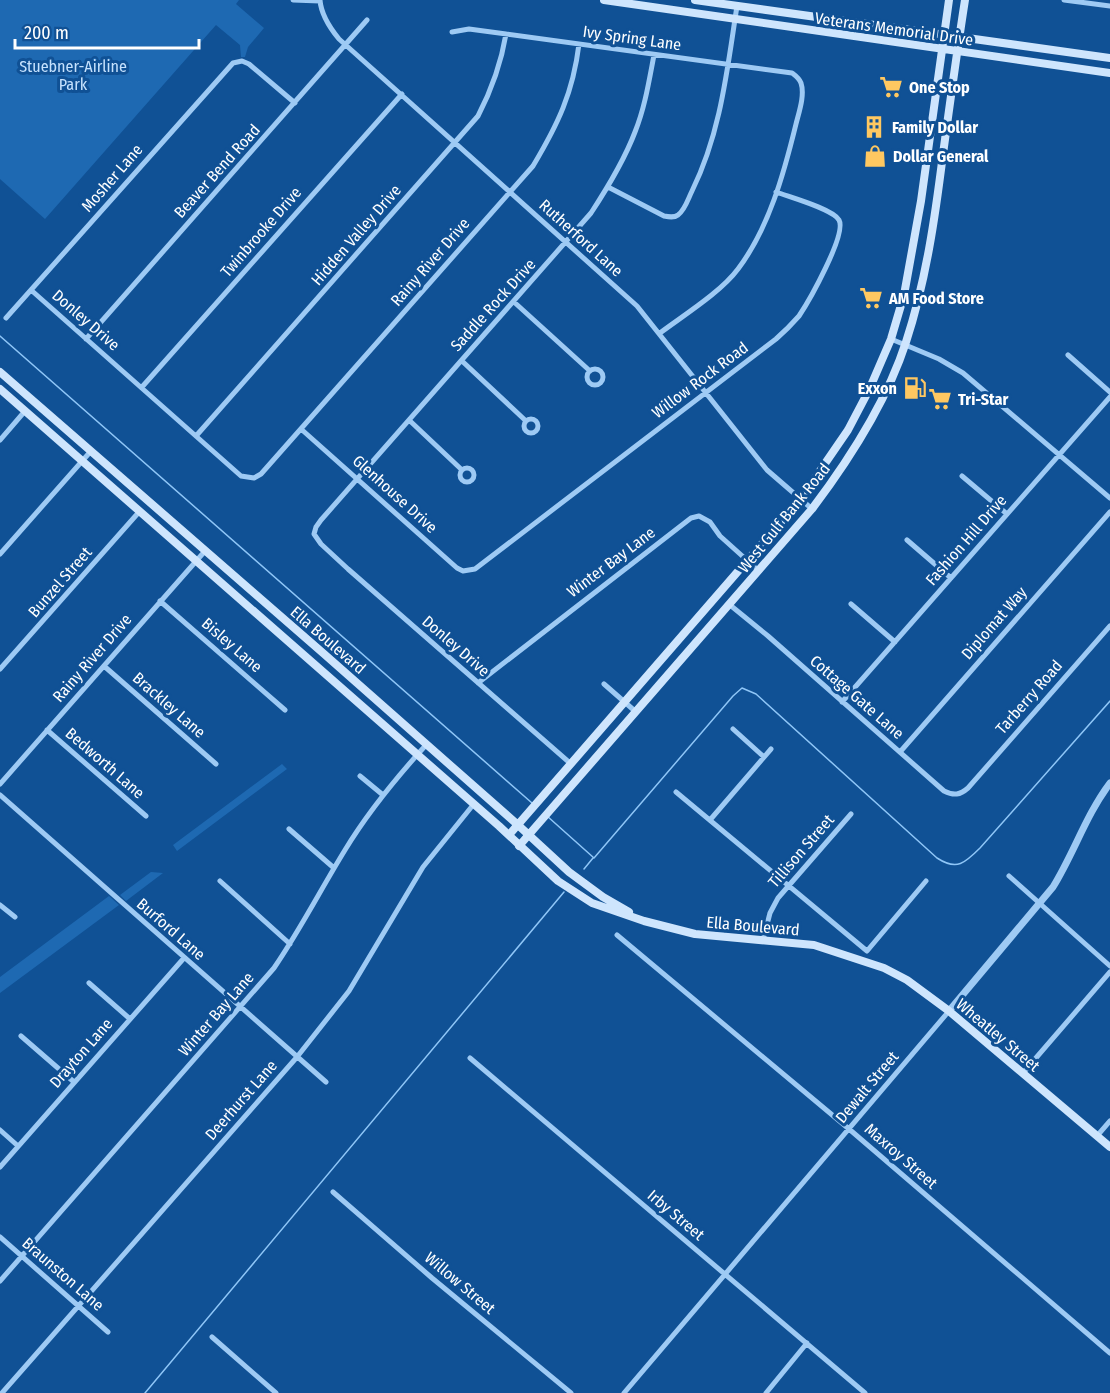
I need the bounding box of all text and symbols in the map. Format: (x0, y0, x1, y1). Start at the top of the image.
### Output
street label: Veterans Memorial Drive (814, 8, 974, 50)
scale bar (15, 12, 200, 50)
text: 200 m (24, 22, 69, 44)
street label: Ivy Spring Lane (582, 22, 683, 54)
park label: Stuebner-Airline Park (19, 57, 127, 94)
supermarket icon: One Stop (878, 74, 904, 100)
place label: One Stop (909, 78, 970, 97)
building icon: Family Dollar (861, 114, 887, 140)
place label: Family Dollar (892, 118, 978, 137)
street label: Beaver Bend Road (170, 120, 264, 222)
street label: Mosher Lane (77, 140, 147, 216)
shop icon: Dollar General (862, 143, 888, 169)
place label: Dollar General (893, 147, 989, 166)
street label: Hidden Valley Drive (307, 181, 405, 289)
street label: Twinbrooke Drive (217, 183, 305, 281)
street label: Rutherford Lane (535, 195, 627, 281)
street label: Rainy River Drive (387, 214, 474, 310)
street label: Saddle Rock Drive (447, 255, 539, 355)
supermarket icon: AM Food Store (858, 285, 884, 311)
street label: Donley Drive (48, 286, 124, 354)
place label: AM Food Store (888, 289, 984, 308)
street label: Willow Rock Road (648, 338, 752, 422)
fuel station icon: Exxon (902, 375, 928, 401)
place label: Exxon (858, 379, 897, 398)
supermarket icon: Tri-Star (927, 386, 953, 412)
place label: Tri-Star (958, 390, 1008, 409)
street label: Glenhouse Drive (349, 451, 441, 537)
street label: West Gulf Bank Road (734, 459, 834, 577)
street label: Fashion Hill Drive (922, 491, 1010, 589)
street label: Winter Bay Lane (563, 523, 659, 601)
street label: Bunzel Street (24, 542, 96, 621)
street label: Diplomat Way (957, 582, 1031, 663)
street label: Ella Boulevard (287, 602, 369, 678)
street label: Rainy River Drive (49, 610, 136, 706)
street label: Donley Drive (418, 612, 494, 680)
street label: Bisley Lane (198, 614, 266, 676)
street label: Cottage Gate Lane (806, 651, 908, 743)
street label: Tarberry Road (992, 656, 1066, 738)
street label: Brackley Lane (129, 668, 209, 742)
street label: Bedworth Lane (62, 724, 148, 802)
street label: Tillison Street (764, 810, 838, 891)
street label: Burford Lane (133, 894, 209, 964)
street label: Ella Boulevard (706, 912, 800, 940)
street label: Winter Bay Lane (174, 968, 258, 1060)
street label: Wheatley Street (952, 995, 1044, 1076)
street label: Drayton Lane (46, 1014, 116, 1092)
street label: Dewalt Street (832, 1047, 903, 1127)
street label: Deerhurst Lane (201, 1056, 281, 1144)
street label: Maxroy Street (861, 1119, 942, 1193)
street label: Irby Street (644, 1186, 709, 1245)
street label: Braunston Lane (18, 1233, 108, 1315)
street label: Willow Street (421, 1248, 500, 1319)

